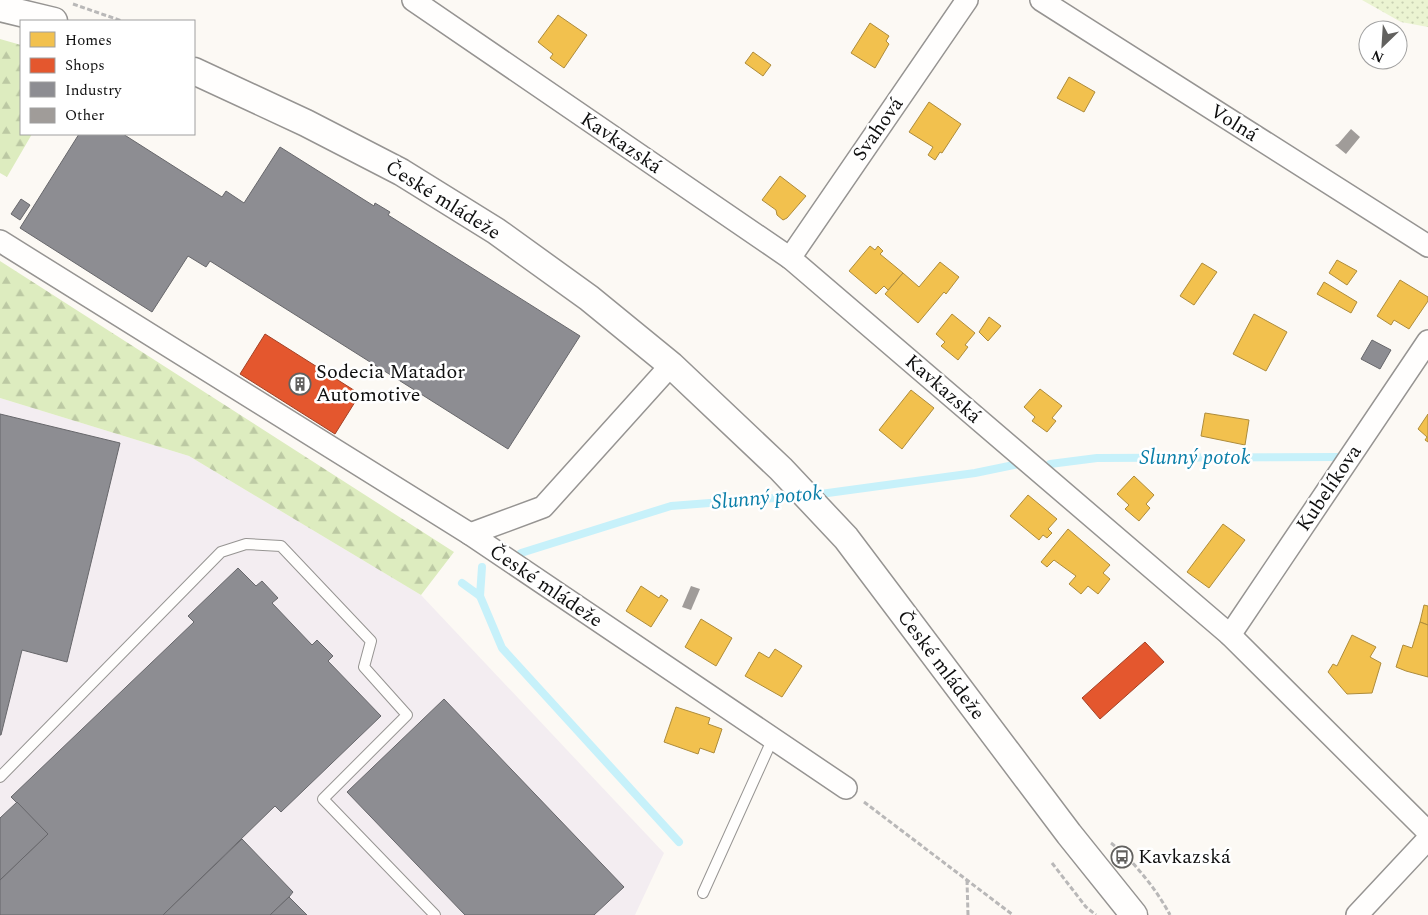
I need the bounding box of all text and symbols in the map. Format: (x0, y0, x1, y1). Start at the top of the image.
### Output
legend (20, 20, 195, 135)
north arrow (1358, 20, 1408, 70)
text: Homes (65, 29, 112, 52)
text: N (1368, 44, 1387, 68)
text: Shops (65, 54, 105, 77)
text: Industry (65, 79, 122, 102)
street label: Svahová (845, 91, 911, 167)
street label: Volná (1204, 97, 1264, 150)
text: Other (65, 104, 104, 127)
street label: Kavkazská (574, 105, 668, 181)
street label: České mládeže (379, 153, 507, 247)
street label: Kavkazská (898, 347, 988, 431)
place label: Sodecia Matador Automotive (316, 357, 465, 410)
building icon: Sodecia Matador Automotive (288, 372, 312, 396)
street label: Kubelíkova (1289, 438, 1369, 537)
water label: Slunný potok (1140, 442, 1251, 474)
water label: Slunný potok (710, 477, 824, 519)
street label: České mládeže (483, 537, 609, 635)
street label: České mládeže (890, 604, 992, 726)
place label: Kavkazská (1138, 842, 1231, 872)
bus stop icon: Kavkazská (1110, 845, 1134, 869)

